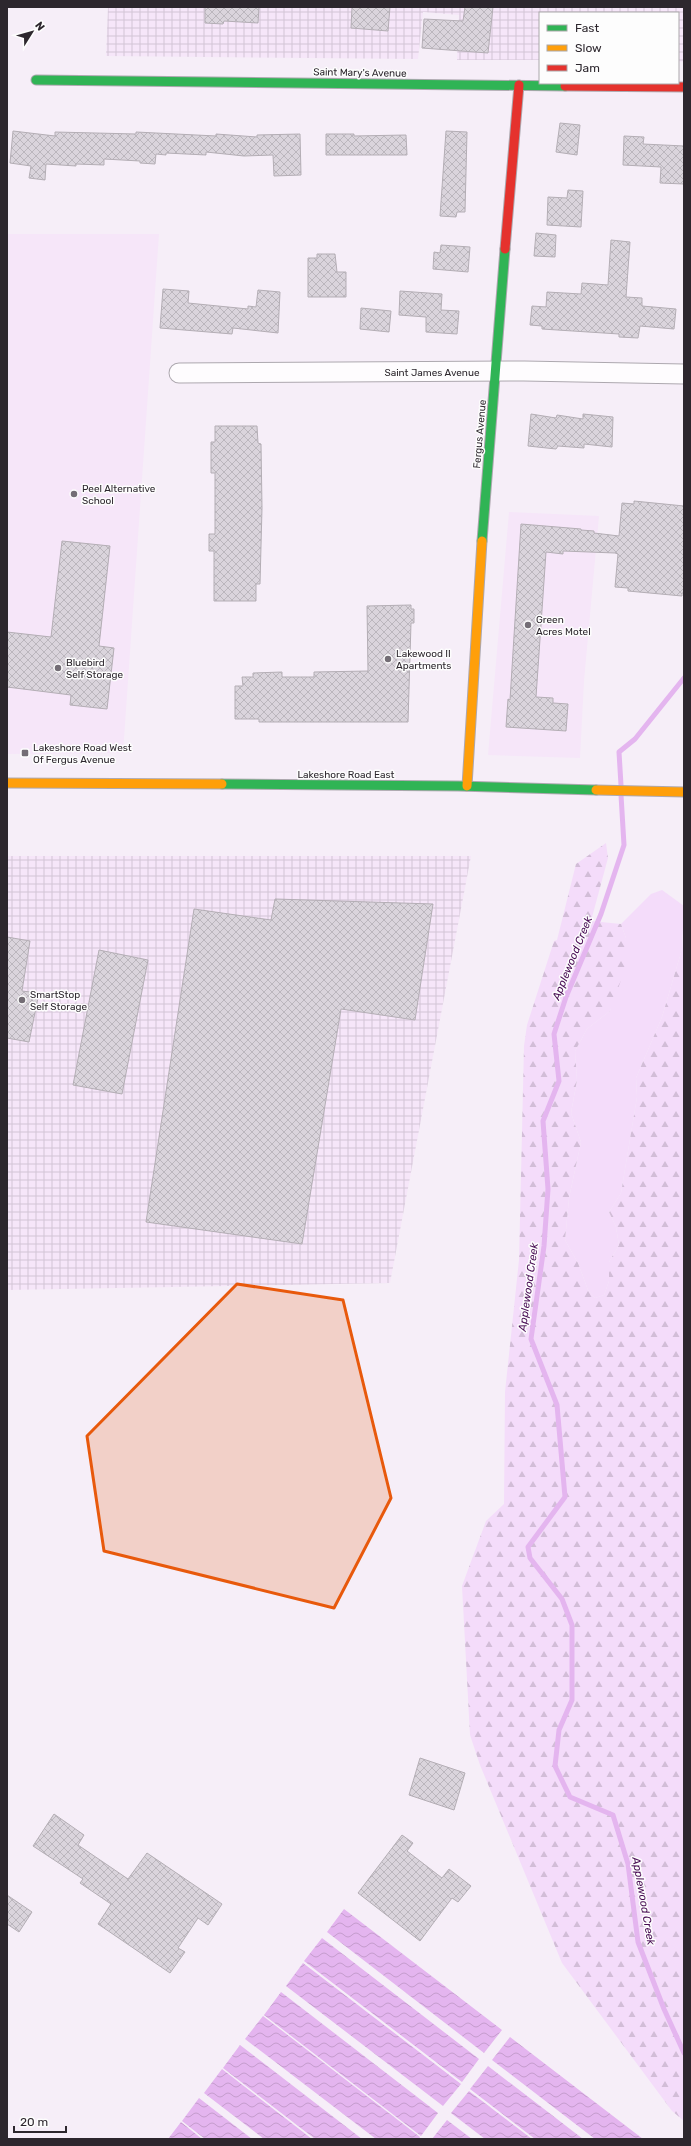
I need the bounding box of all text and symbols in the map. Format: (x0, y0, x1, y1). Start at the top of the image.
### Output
north arrow (12, 12, 52, 52)
legend (539, 12, 679, 84)
text: N (32, 19, 47, 33)
text: Fast (575, 21, 599, 35)
text: Slow (575, 41, 602, 55)
text: Jam (575, 61, 600, 75)
street label: Saint Mary's Avenue (313, 66, 407, 80)
street label: Saint James Avenue (384, 367, 480, 379)
street label: Fergus Avenue (471, 399, 489, 469)
place label: Peel Alternative School (82, 483, 156, 507)
marker: Peel Alternative School (69, 489, 79, 499)
place label: Green Acres Motel (536, 614, 591, 638)
marker: Green Acres Motel (523, 620, 533, 630)
place label: Lakewood II Apartments (396, 648, 451, 672)
marker: Lakewood II Apartments (383, 654, 393, 664)
place label: Bluebird Self Storage (66, 657, 123, 681)
marker: Bluebird Self Storage (53, 663, 63, 673)
place label: Lakeshore Road West Of Fergus Avenue (33, 742, 132, 766)
marker: Lakeshore Road West Of Fergus Avenue (20, 748, 30, 758)
street label: Lakeshore Road East (297, 769, 395, 781)
water label: Applewood Creek (549, 914, 595, 1003)
place label: SmartStop Self Storage (30, 989, 87, 1013)
marker: SmartStop Self Storage (17, 995, 27, 1005)
water label: Applewood Creek (516, 1242, 541, 1333)
water label: Applewood Creek (629, 1855, 658, 1946)
scale bar (14, 2108, 66, 2134)
text: 20 m (20, 2115, 48, 2129)

